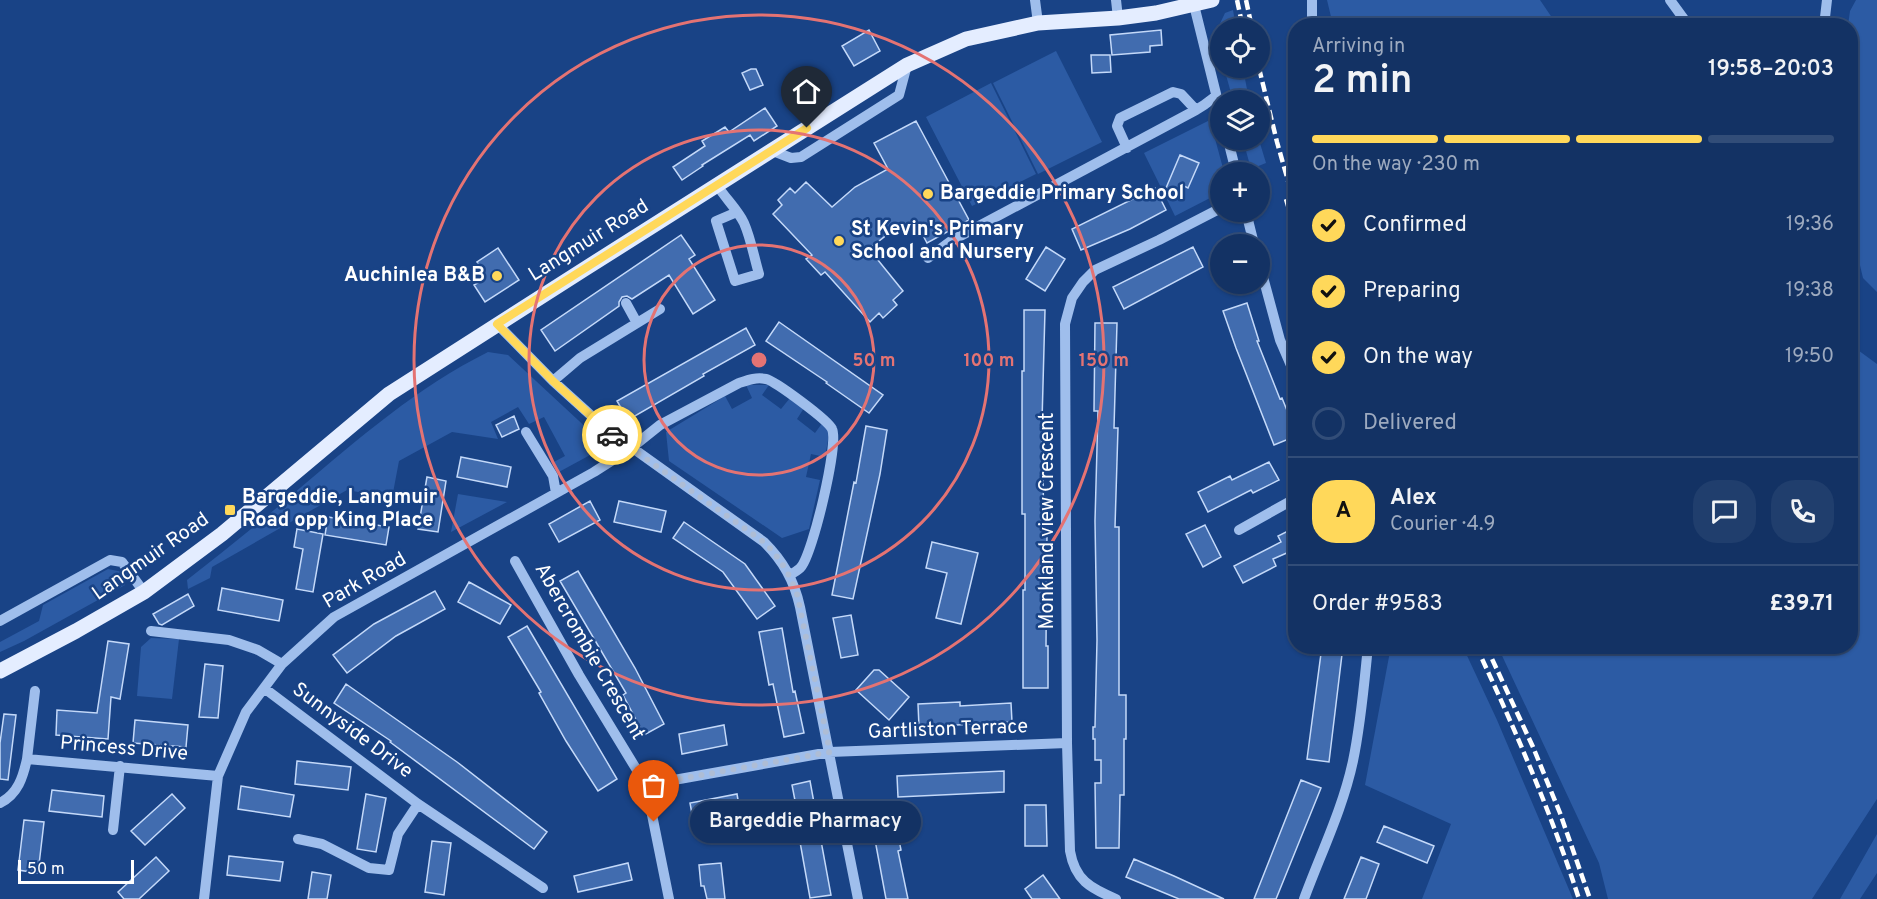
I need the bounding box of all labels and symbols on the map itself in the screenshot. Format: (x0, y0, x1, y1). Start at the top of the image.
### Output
pin (781, 66, 832, 128)
place label: Bargeddie Primary School (940, 181, 1184, 207)
marker: Bargeddie Primary School (921, 187, 935, 201)
street label: Langmuir Road (524, 194, 654, 288)
place label: St Kevin's Primary School and Nursery (851, 217, 1034, 266)
marker: St Kevin's Primary School and Nursery (832, 234, 846, 248)
place label: Auchinlea B&B (344, 263, 485, 289)
marker: Auchinlea B&B (490, 269, 504, 283)
centre of rings (749, 350, 769, 370)
text: 50 m (852, 350, 896, 373)
text: 100 m (963, 350, 1015, 373)
text: 150 m (1079, 350, 1129, 373)
courier (582, 405, 642, 465)
street label: Monkland view Crescent (1035, 412, 1061, 630)
place label: Bargeddie, Langmuir Road opp King Place (242, 485, 438, 534)
marker: Bargeddie, Langmuir Road opp King Place (223, 503, 237, 517)
street label: Langmuir Road (87, 507, 215, 607)
street label: Park Road (319, 547, 411, 615)
street label: Abercrombie Crescent (528, 559, 650, 745)
street label: Sunnyside Drive (286, 677, 418, 785)
street label: Gartliston Terrace (867, 714, 1029, 746)
street label: Princess Drive (59, 730, 189, 768)
pin (628, 760, 679, 822)
callout: Bargeddie Pharmacy (690, 801, 921, 843)
scale bar (18, 857, 134, 884)

